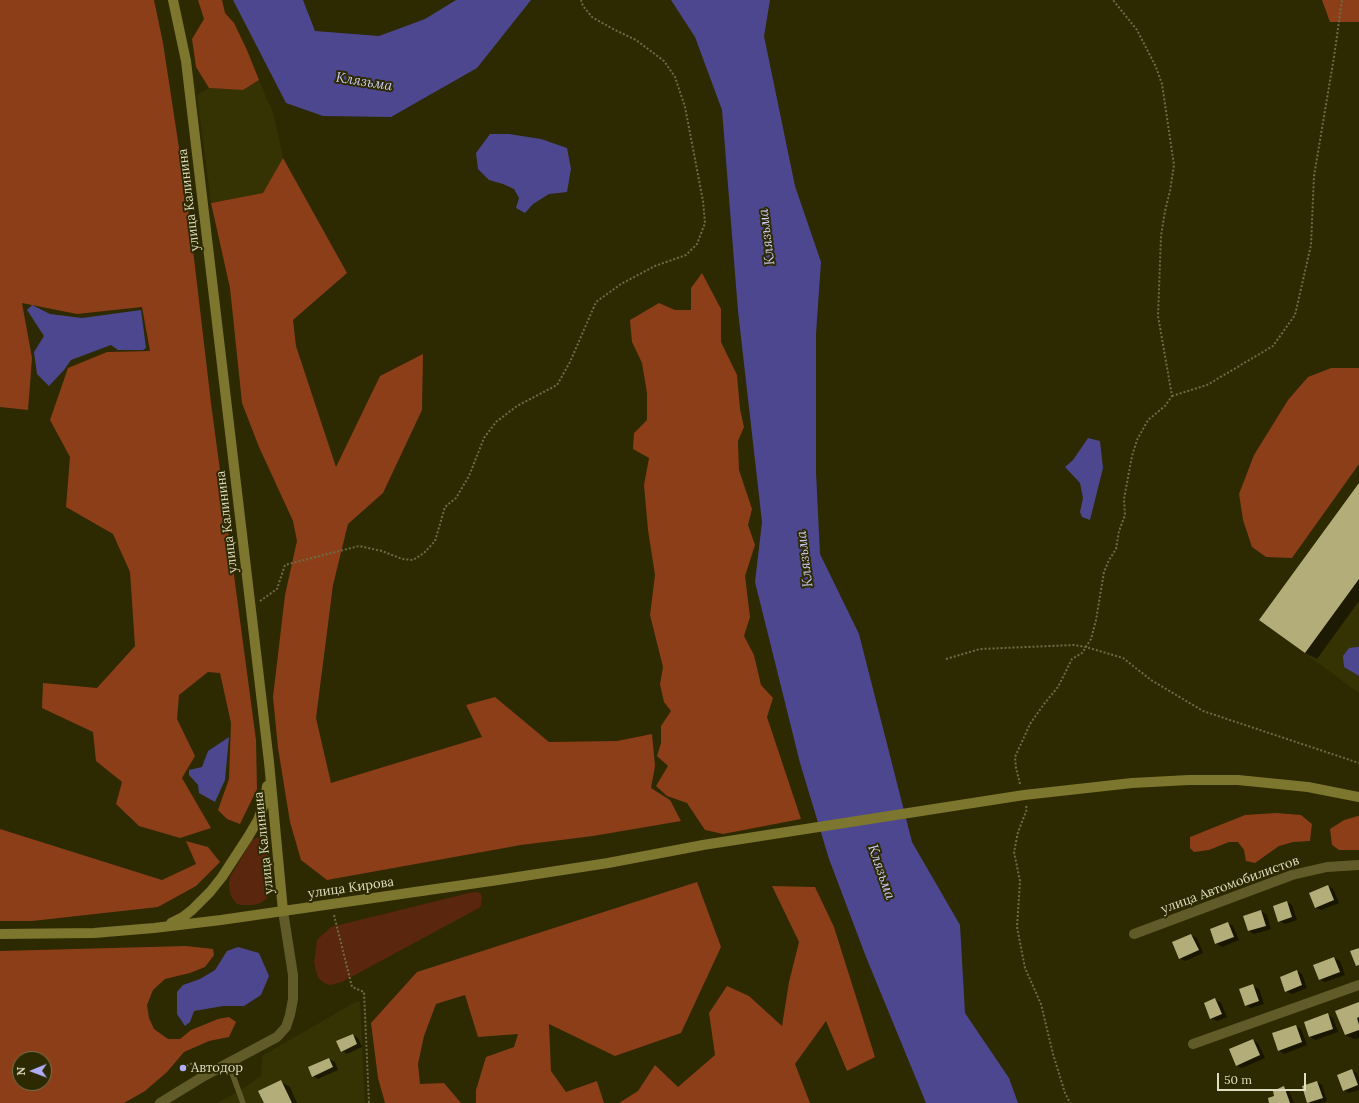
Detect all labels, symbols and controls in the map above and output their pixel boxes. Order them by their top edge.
water label: Клязьма [335,69,393,95]
street label: улица Калинина [175,148,203,252]
water label: Клязьма [755,208,779,266]
street label: улица Калинина [213,470,241,574]
water label: Клязьма [793,530,817,588]
street label: улица Калинина [251,791,277,895]
water label: Клязьма [864,842,898,902]
street label: улица Автомобилистов [1159,853,1301,917]
street label: улица Кирова [307,874,395,902]
north arrow [12,1051,52,1091]
place label: Автодор [191,1060,243,1076]
marker: Автодор [178,1063,188,1073]
scale bar [1219,1065,1308,1091]
text: N [14,1067,28,1076]
text: 50 m [1224,1072,1252,1087]

